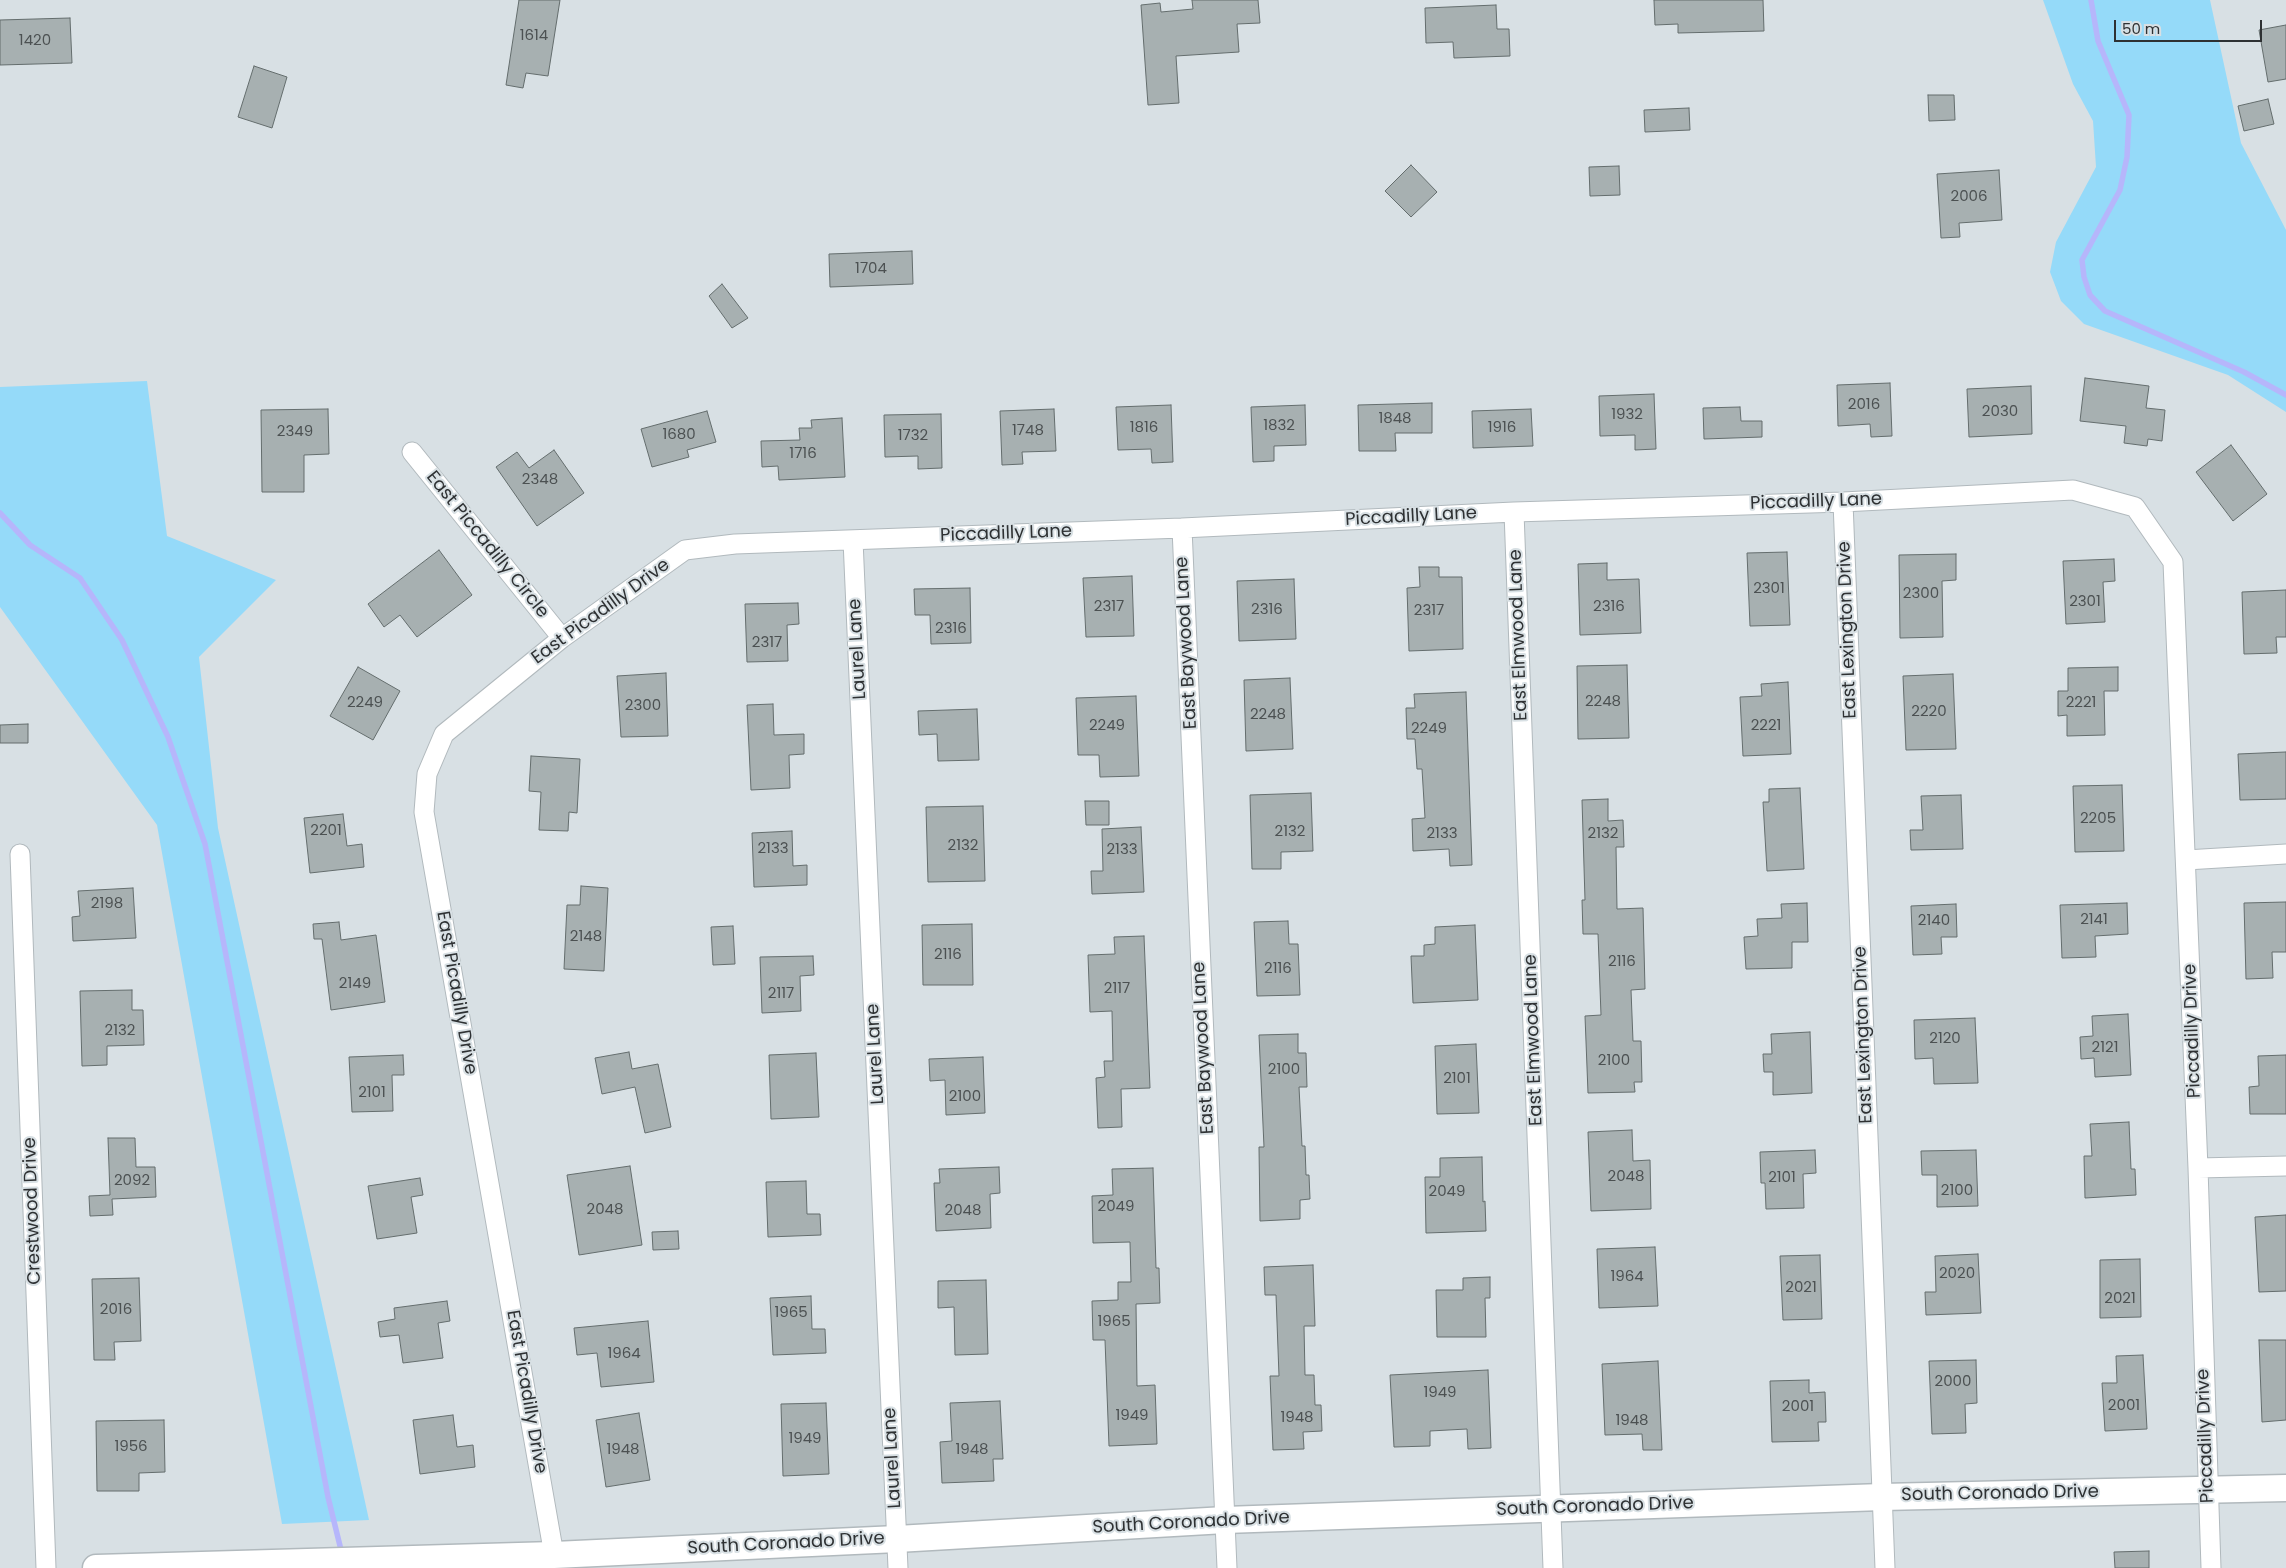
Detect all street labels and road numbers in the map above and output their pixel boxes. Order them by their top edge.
street label: East Piccadilly Circle [421,467,553,623]
street label: Piccadilly Lane [1750,489,1882,515]
street label: Piccadilly Lane [1345,503,1477,531]
street label: Piccadilly Lane [940,521,1072,547]
street label: East Lexington Drive [1834,541,1862,719]
street label: East Elmwood Lane [1505,549,1533,721]
street label: East Picadilly Drive [528,555,674,669]
street label: East Baywood Lane [1172,556,1202,730]
street label: Laurel Lane [845,598,871,700]
street label: East Picadilly Drive [431,910,481,1076]
street label: East Lexington Drive [1850,946,1878,1124]
street label: East Elmwood Lane [1520,954,1548,1126]
street label: East Baywood Lane [1189,961,1219,1135]
street label: Piccadilly Drive [2180,963,2206,1099]
street label: Laurel Lane [863,1003,889,1105]
street label: Crestwood Drive [20,1137,46,1285]
street label: East Picadilly Drive [501,1309,551,1475]
street label: Piccadilly Drive [2193,1368,2219,1504]
street label: Laurel Lane [880,1407,906,1509]
street label: South Coronado Drive [1901,1481,2099,1507]
street label: South Coronado Drive [1496,1493,1694,1521]
street label: South Coronado Drive [1092,1507,1290,1539]
street label: South Coronado Drive [687,1528,885,1560]

